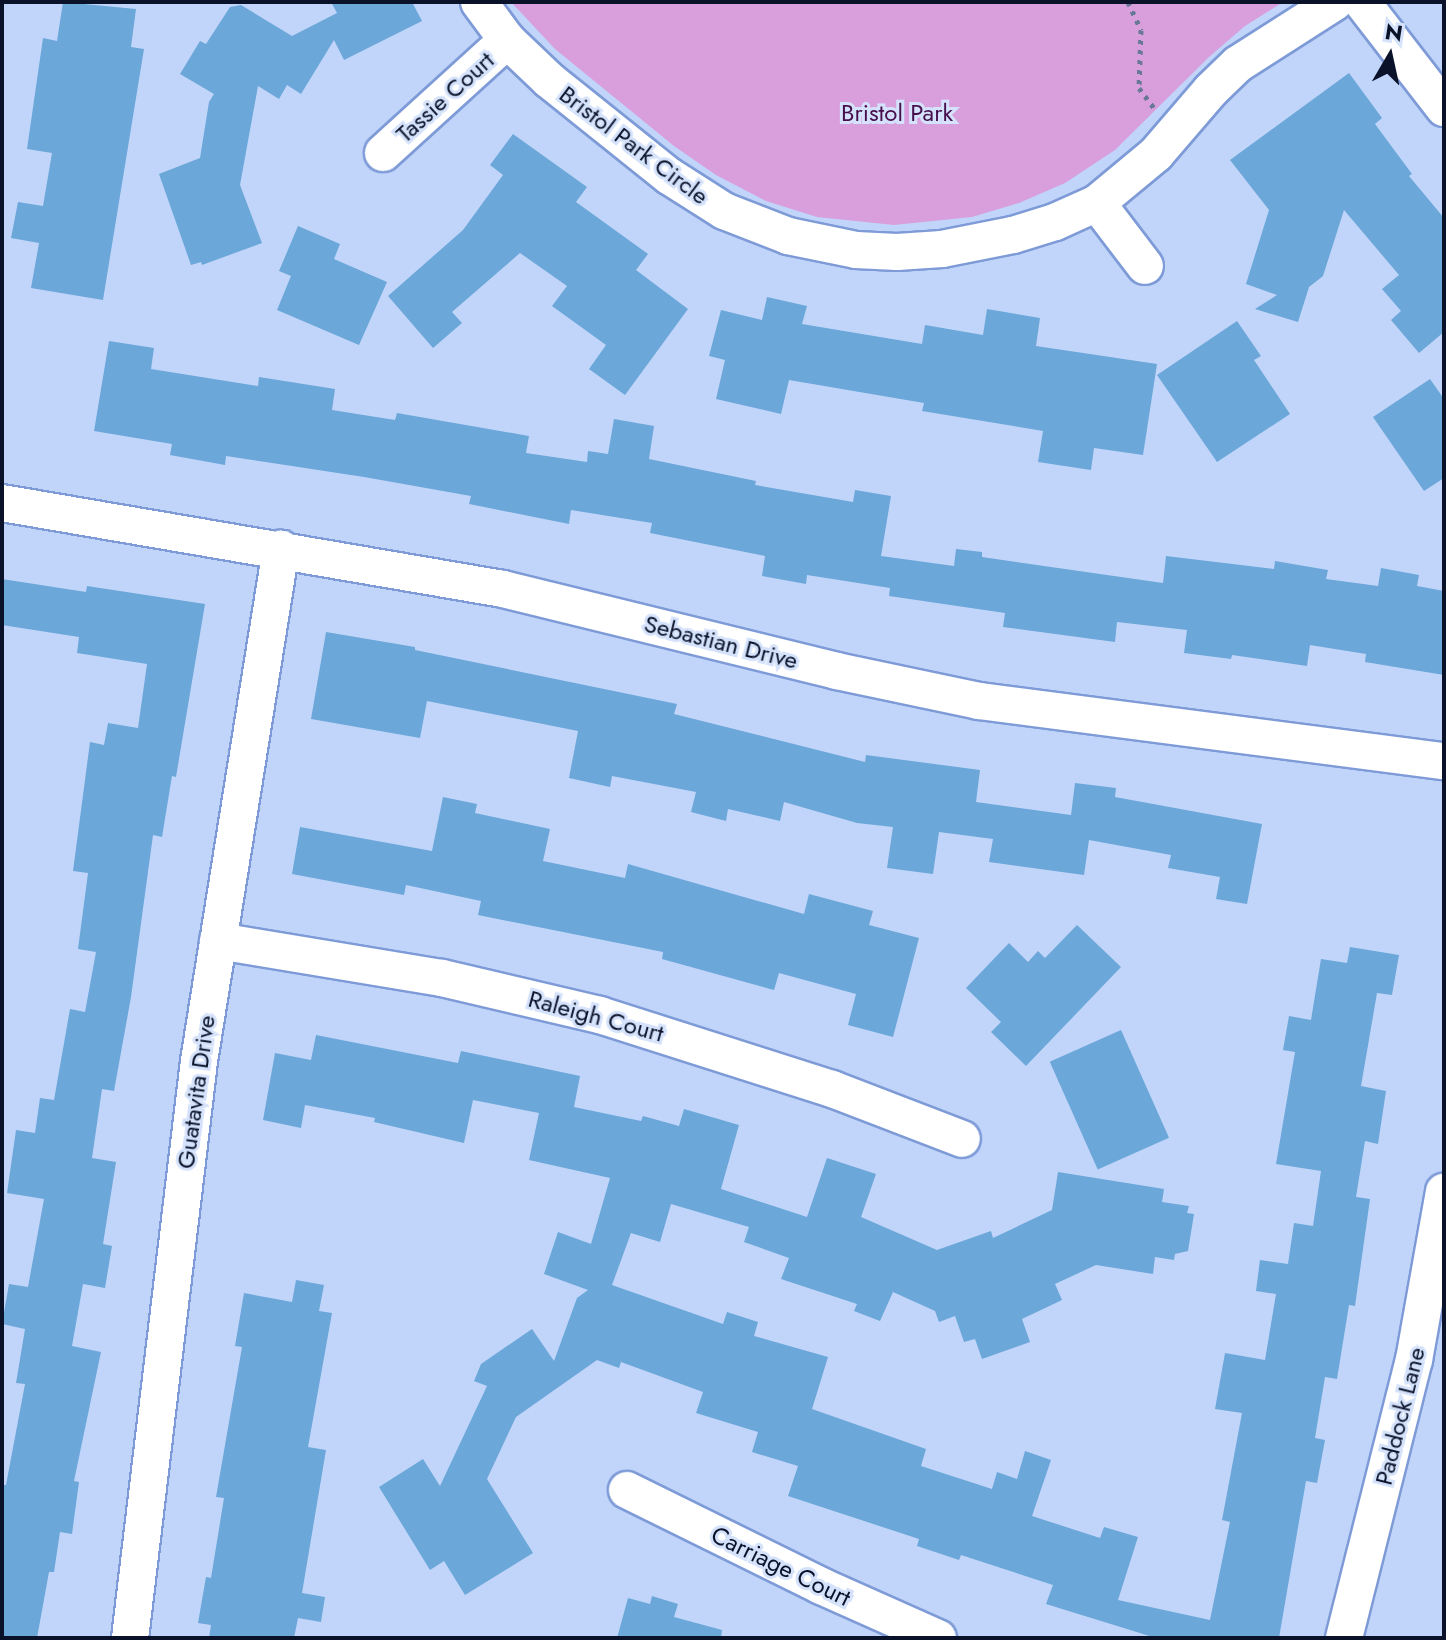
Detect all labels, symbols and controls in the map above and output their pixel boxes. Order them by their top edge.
text: N [1383,15,1405,49]
north arrow [1350,16,1430,96]
street label: Tassie Court [390,46,500,148]
street label: Bristol Park Circle [554,80,714,210]
park label: Bristol Park [841,99,953,127]
street label: Sebastian Drive [641,609,801,675]
street label: Raleigh Court [525,984,667,1048]
street label: Guatavita Drive [171,1013,221,1171]
street label: Paddock Lane [1369,1344,1431,1488]
street label: Carriage Court [707,1520,855,1612]

